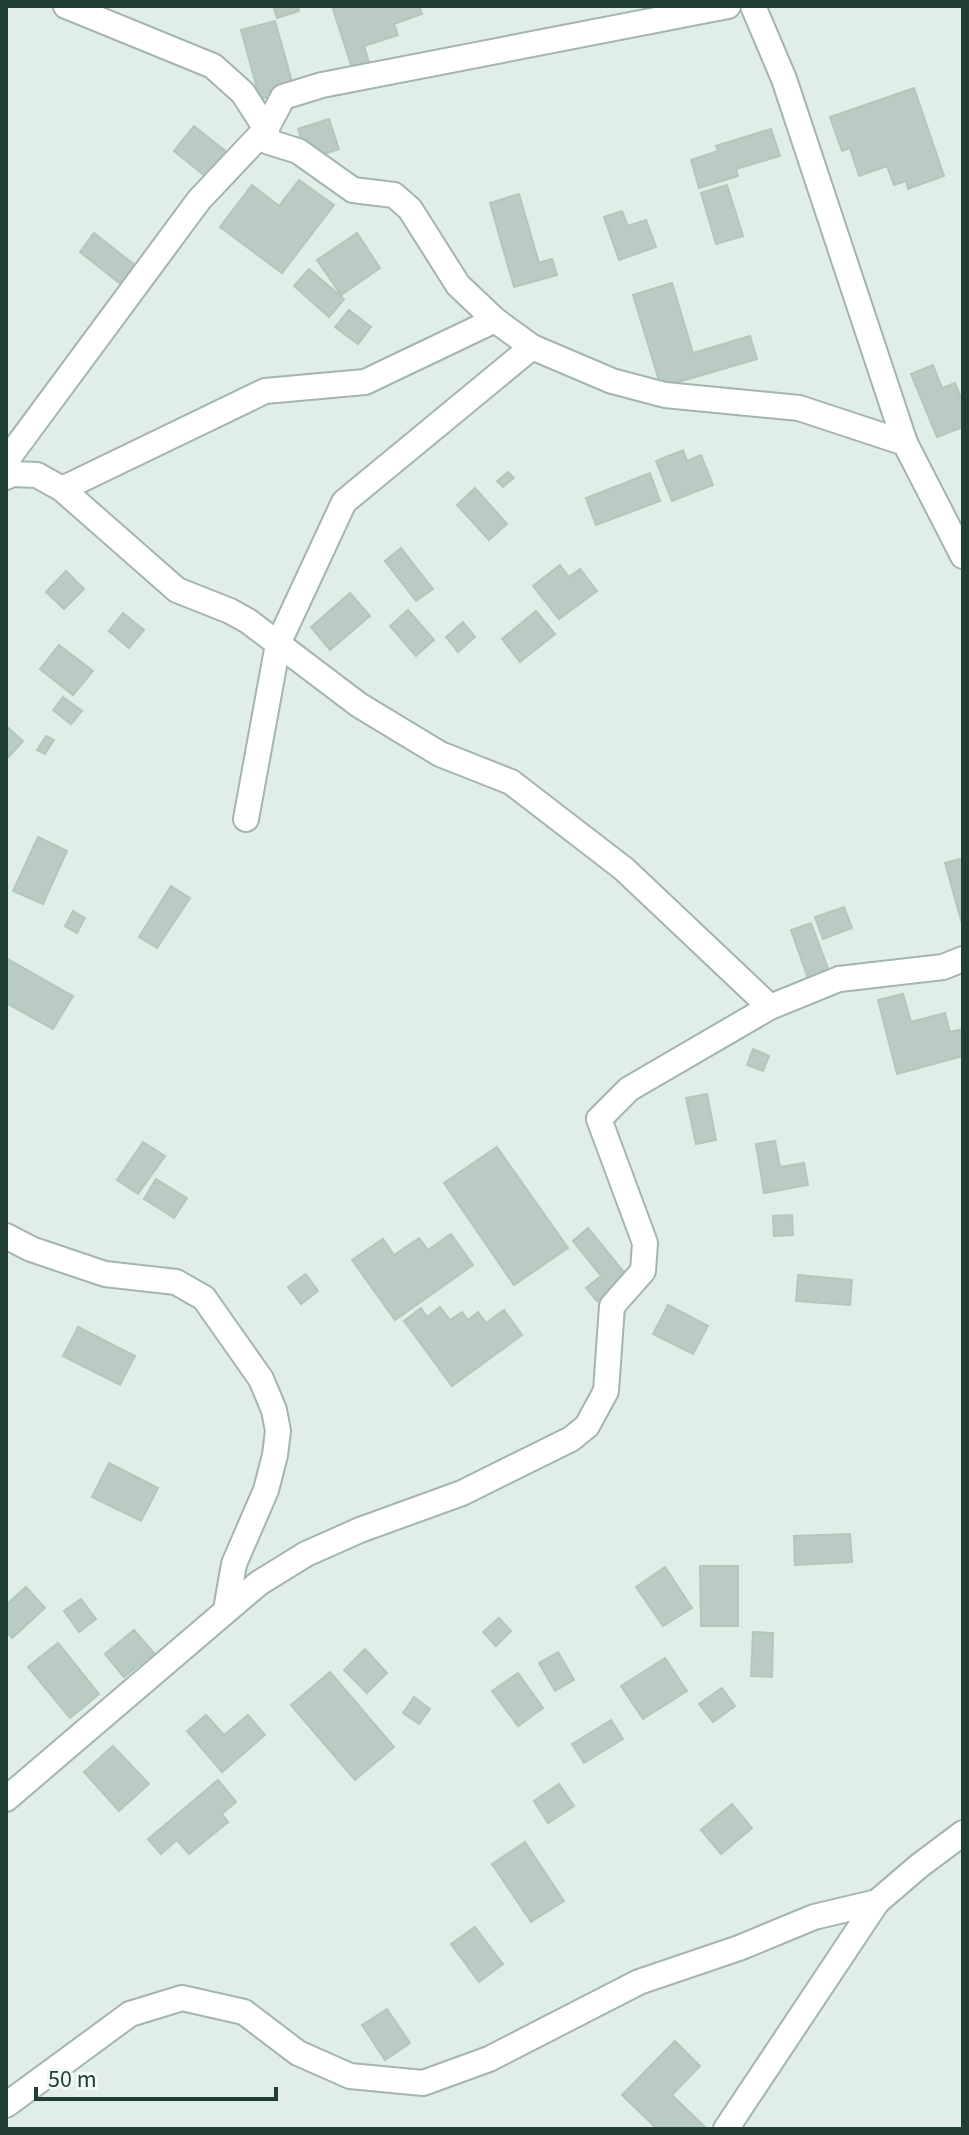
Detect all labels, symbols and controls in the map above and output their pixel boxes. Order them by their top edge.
scale bar [36,2051,276,2101]
text: 50 m [48,2062,97,2097]

